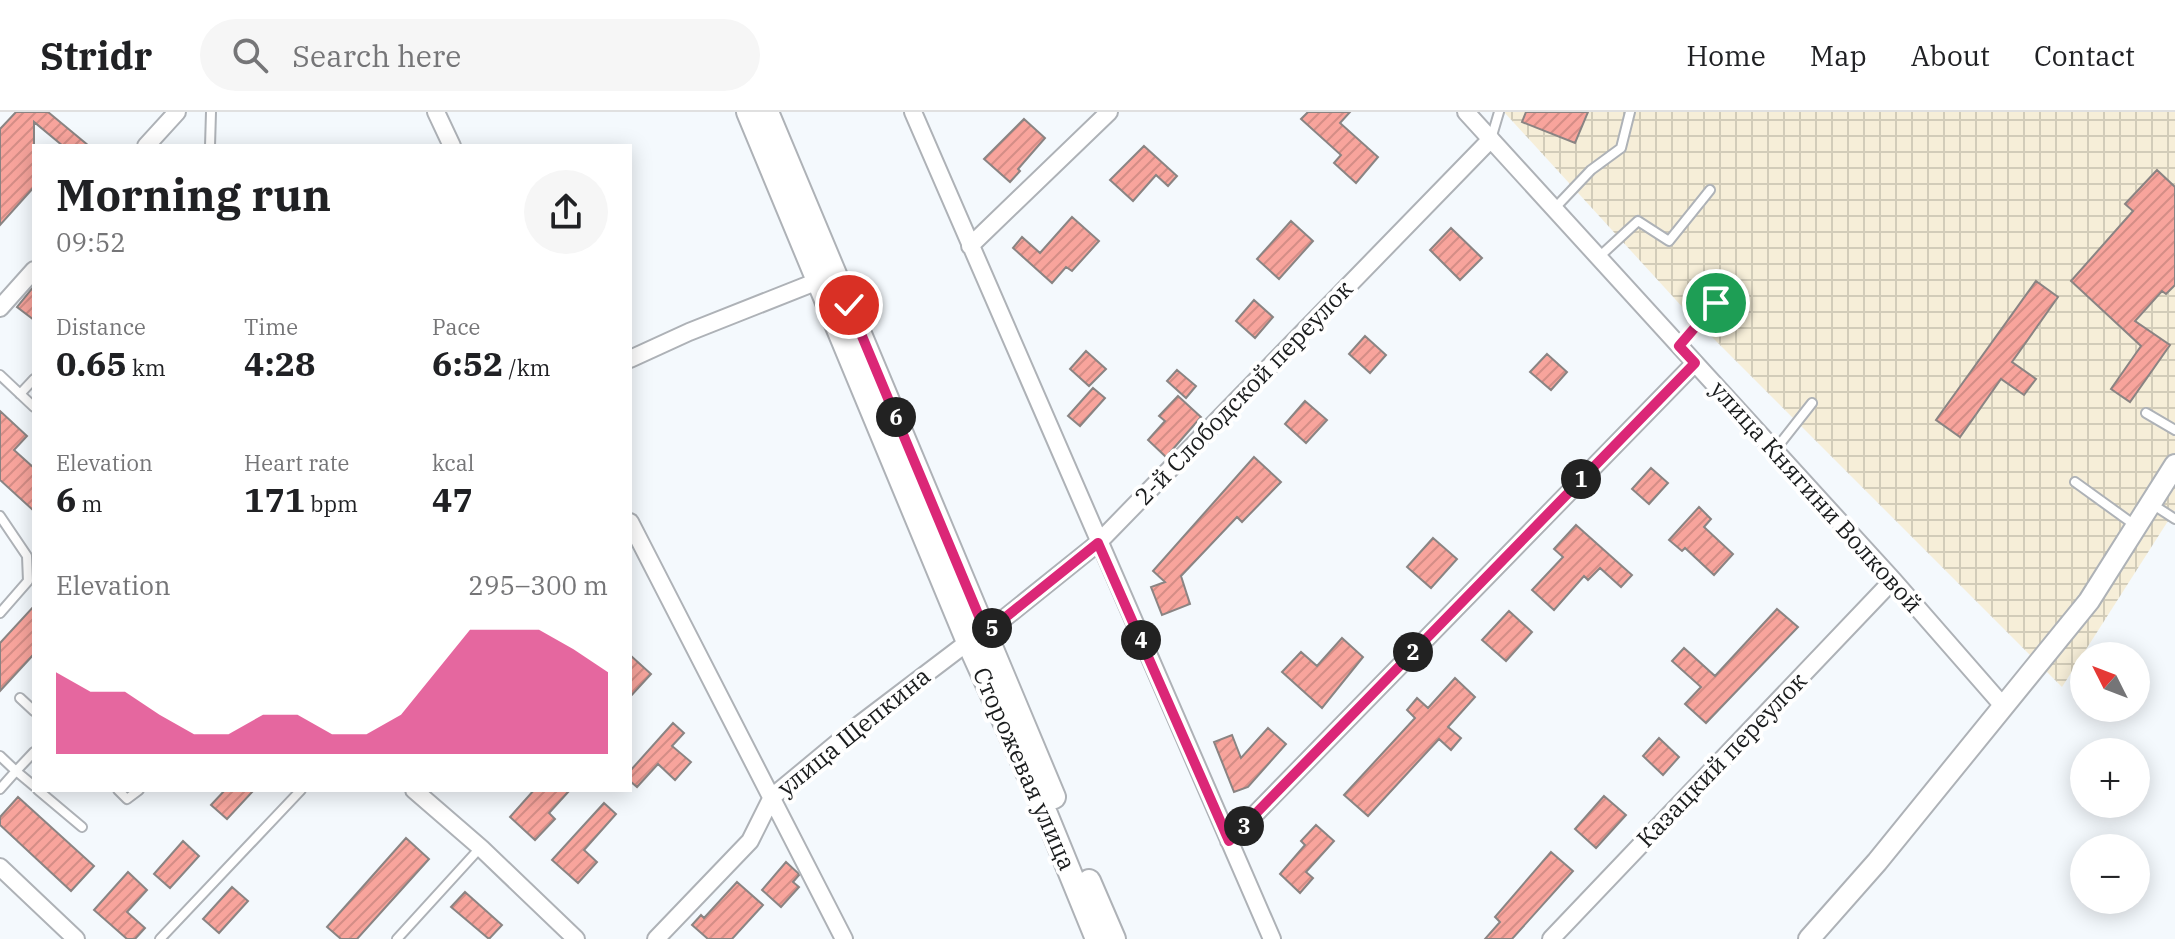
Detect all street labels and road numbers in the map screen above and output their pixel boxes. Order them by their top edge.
street label: 2-й Слободской переулок [1127,273,1359,512]
street label: улица Княгини Волковой [1704,373,1930,619]
street label: улица Щепкина [770,660,937,803]
street label: Сторожевая улица [966,662,1084,875]
street label: Казацкий переулок [1629,665,1813,854]

